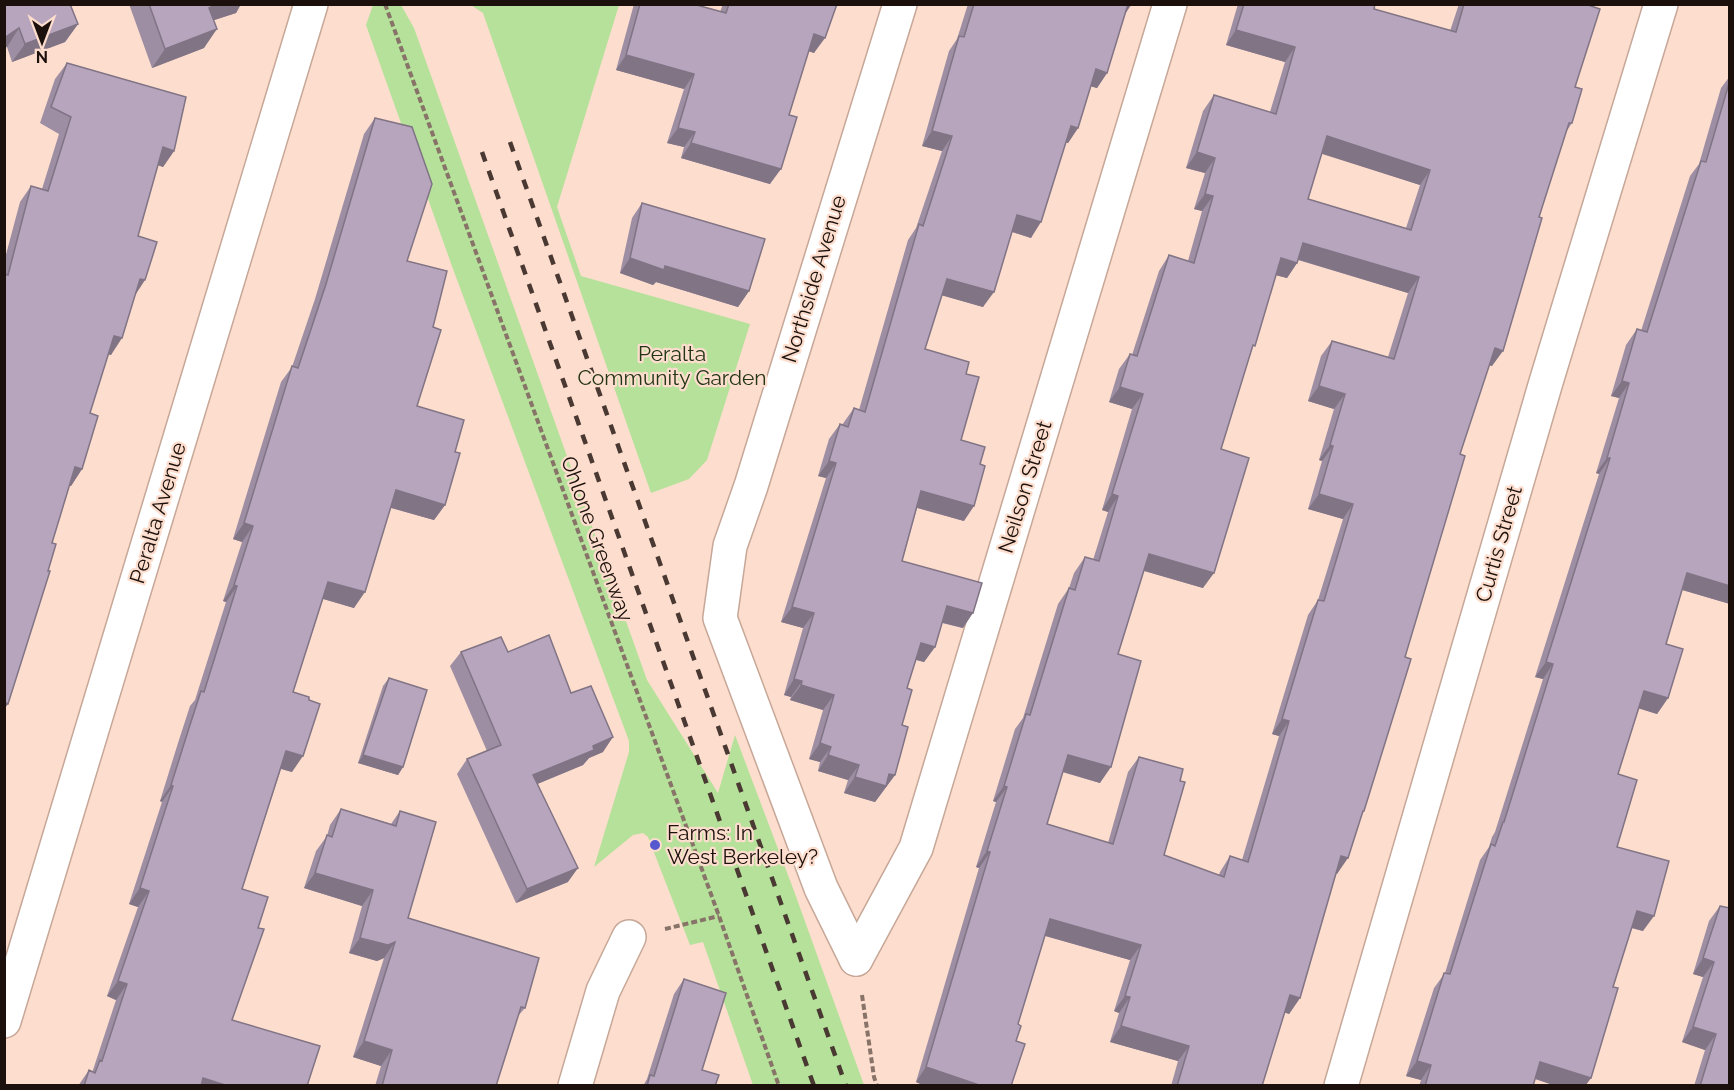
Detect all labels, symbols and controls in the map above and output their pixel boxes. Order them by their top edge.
north arrow [12,12,72,72]
text: N [36,47,48,66]
street label: Northside Avenue [776,192,851,366]
park label: Peralta Community Garden [577,341,767,390]
street label: Neilson Street [993,418,1057,556]
street label: Peralta Avenue [124,439,191,587]
street label: Ohlone Greenway [556,453,639,625]
street label: Curtis Street [1470,483,1527,605]
place label: Farms: In West Berkeley? [667,820,818,869]
marker: Farms: In West Berkeley? [648,838,662,852]

